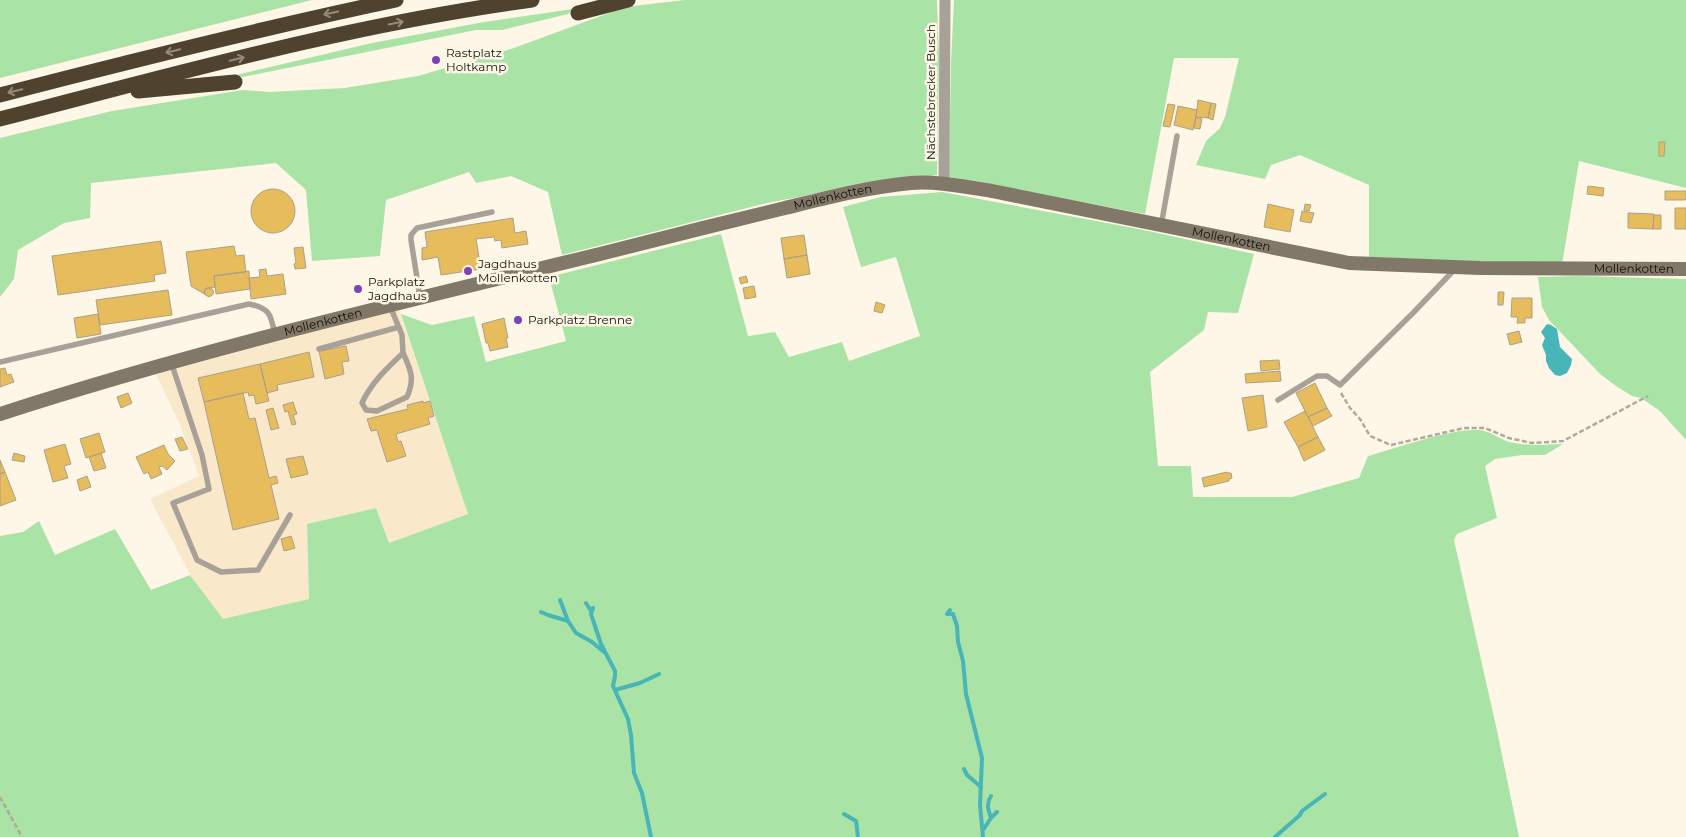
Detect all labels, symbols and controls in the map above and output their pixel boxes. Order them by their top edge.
one-way arrow [323,9,339,19]
one-way arrow [388,18,404,28]
street label: Nächstebrecker Busch [923,24,938,160]
place label: Rastplatz Holtkamp [446,45,506,74]
one-way arrow [165,47,181,56]
one-way arrow [229,54,245,63]
marker: Rastplatz Holtkamp [430,54,442,66]
one-way arrow [8,87,24,96]
street label: Mollenkotten [792,180,873,213]
street label: Mollenkotten [1191,224,1272,254]
place label: Jagdhaus Mollenkotten [477,256,558,285]
street label: Mollenkotten [1594,261,1674,276]
marker: Jagdhaus Mollenkotten [462,265,474,277]
place label: Parkplatz Jagdhaus [367,274,427,303]
marker: Parkplatz Jagdhaus [352,283,364,295]
street label: Mollenkotten [282,304,364,339]
place label: Parkplatz Brenne [528,312,632,327]
marker: Parkplatz Brenne [512,314,524,326]

